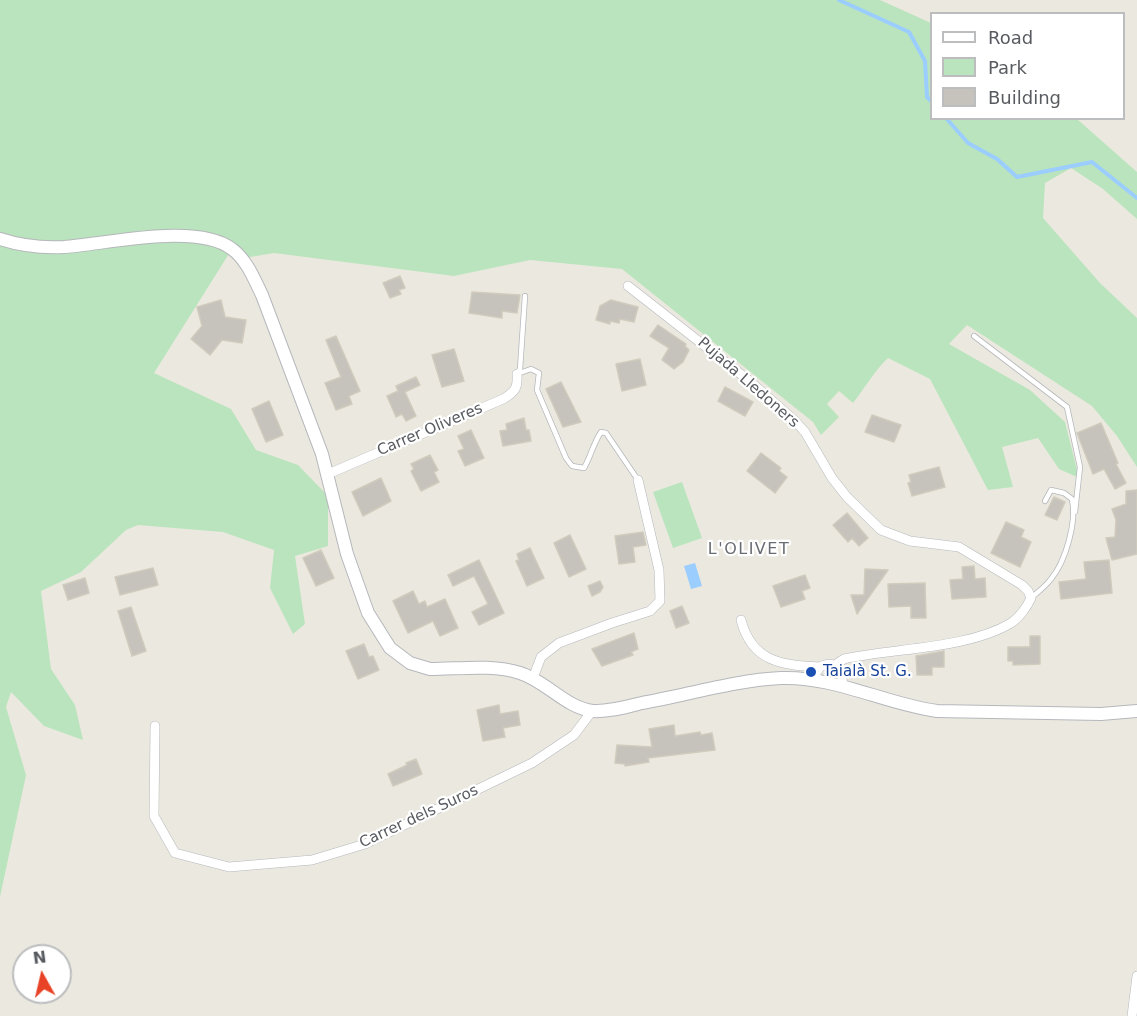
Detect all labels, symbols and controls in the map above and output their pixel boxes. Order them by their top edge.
legend [930,12,1125,120]
text: Road [988,27,1033,48]
text: Park [988,57,1027,78]
text: Building [988,87,1061,108]
street label: Pujada Lledoners [694,334,802,432]
street label: Carrer Oliveres [375,400,485,460]
district label: L'OLIVET [708,540,790,560]
place label: Taialà St. G. [823,663,912,681]
marker: Taialà St. G. [804,665,818,679]
street label: Carrer dels Suros [357,782,481,852]
north arrow [12,944,72,1004]
text: N [32,947,48,968]

